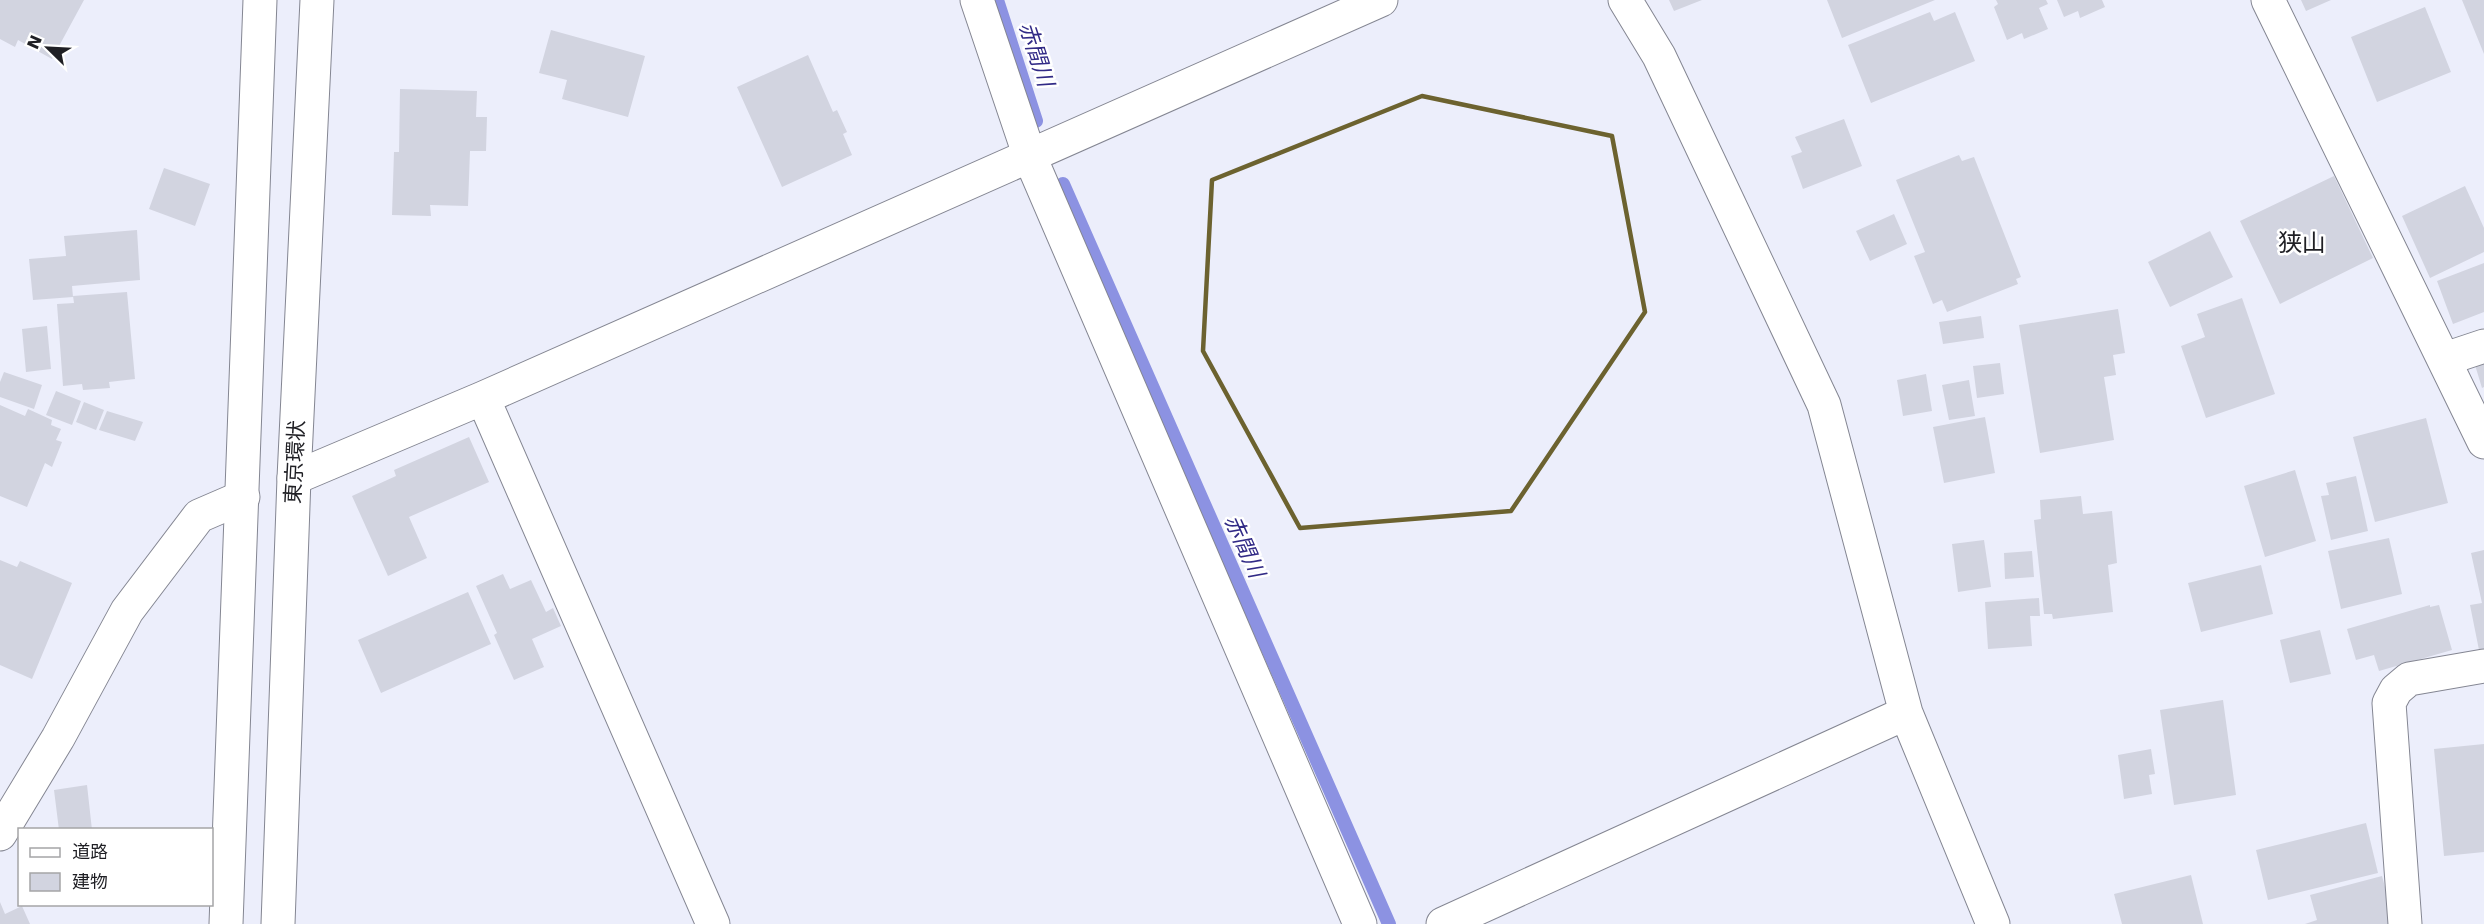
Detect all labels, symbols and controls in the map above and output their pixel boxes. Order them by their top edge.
north arrow [18,18,78,78]
water label: 赤間川 [1014,19,1059,91]
text: N [23,32,46,52]
district label: 狭山 [2278,229,2326,257]
street label: 東京環状 [281,419,309,505]
water label: 赤間川 [1220,511,1270,583]
legend [18,828,213,906]
text: 道路 [72,841,108,862]
text: 建物 [72,871,108,892]

